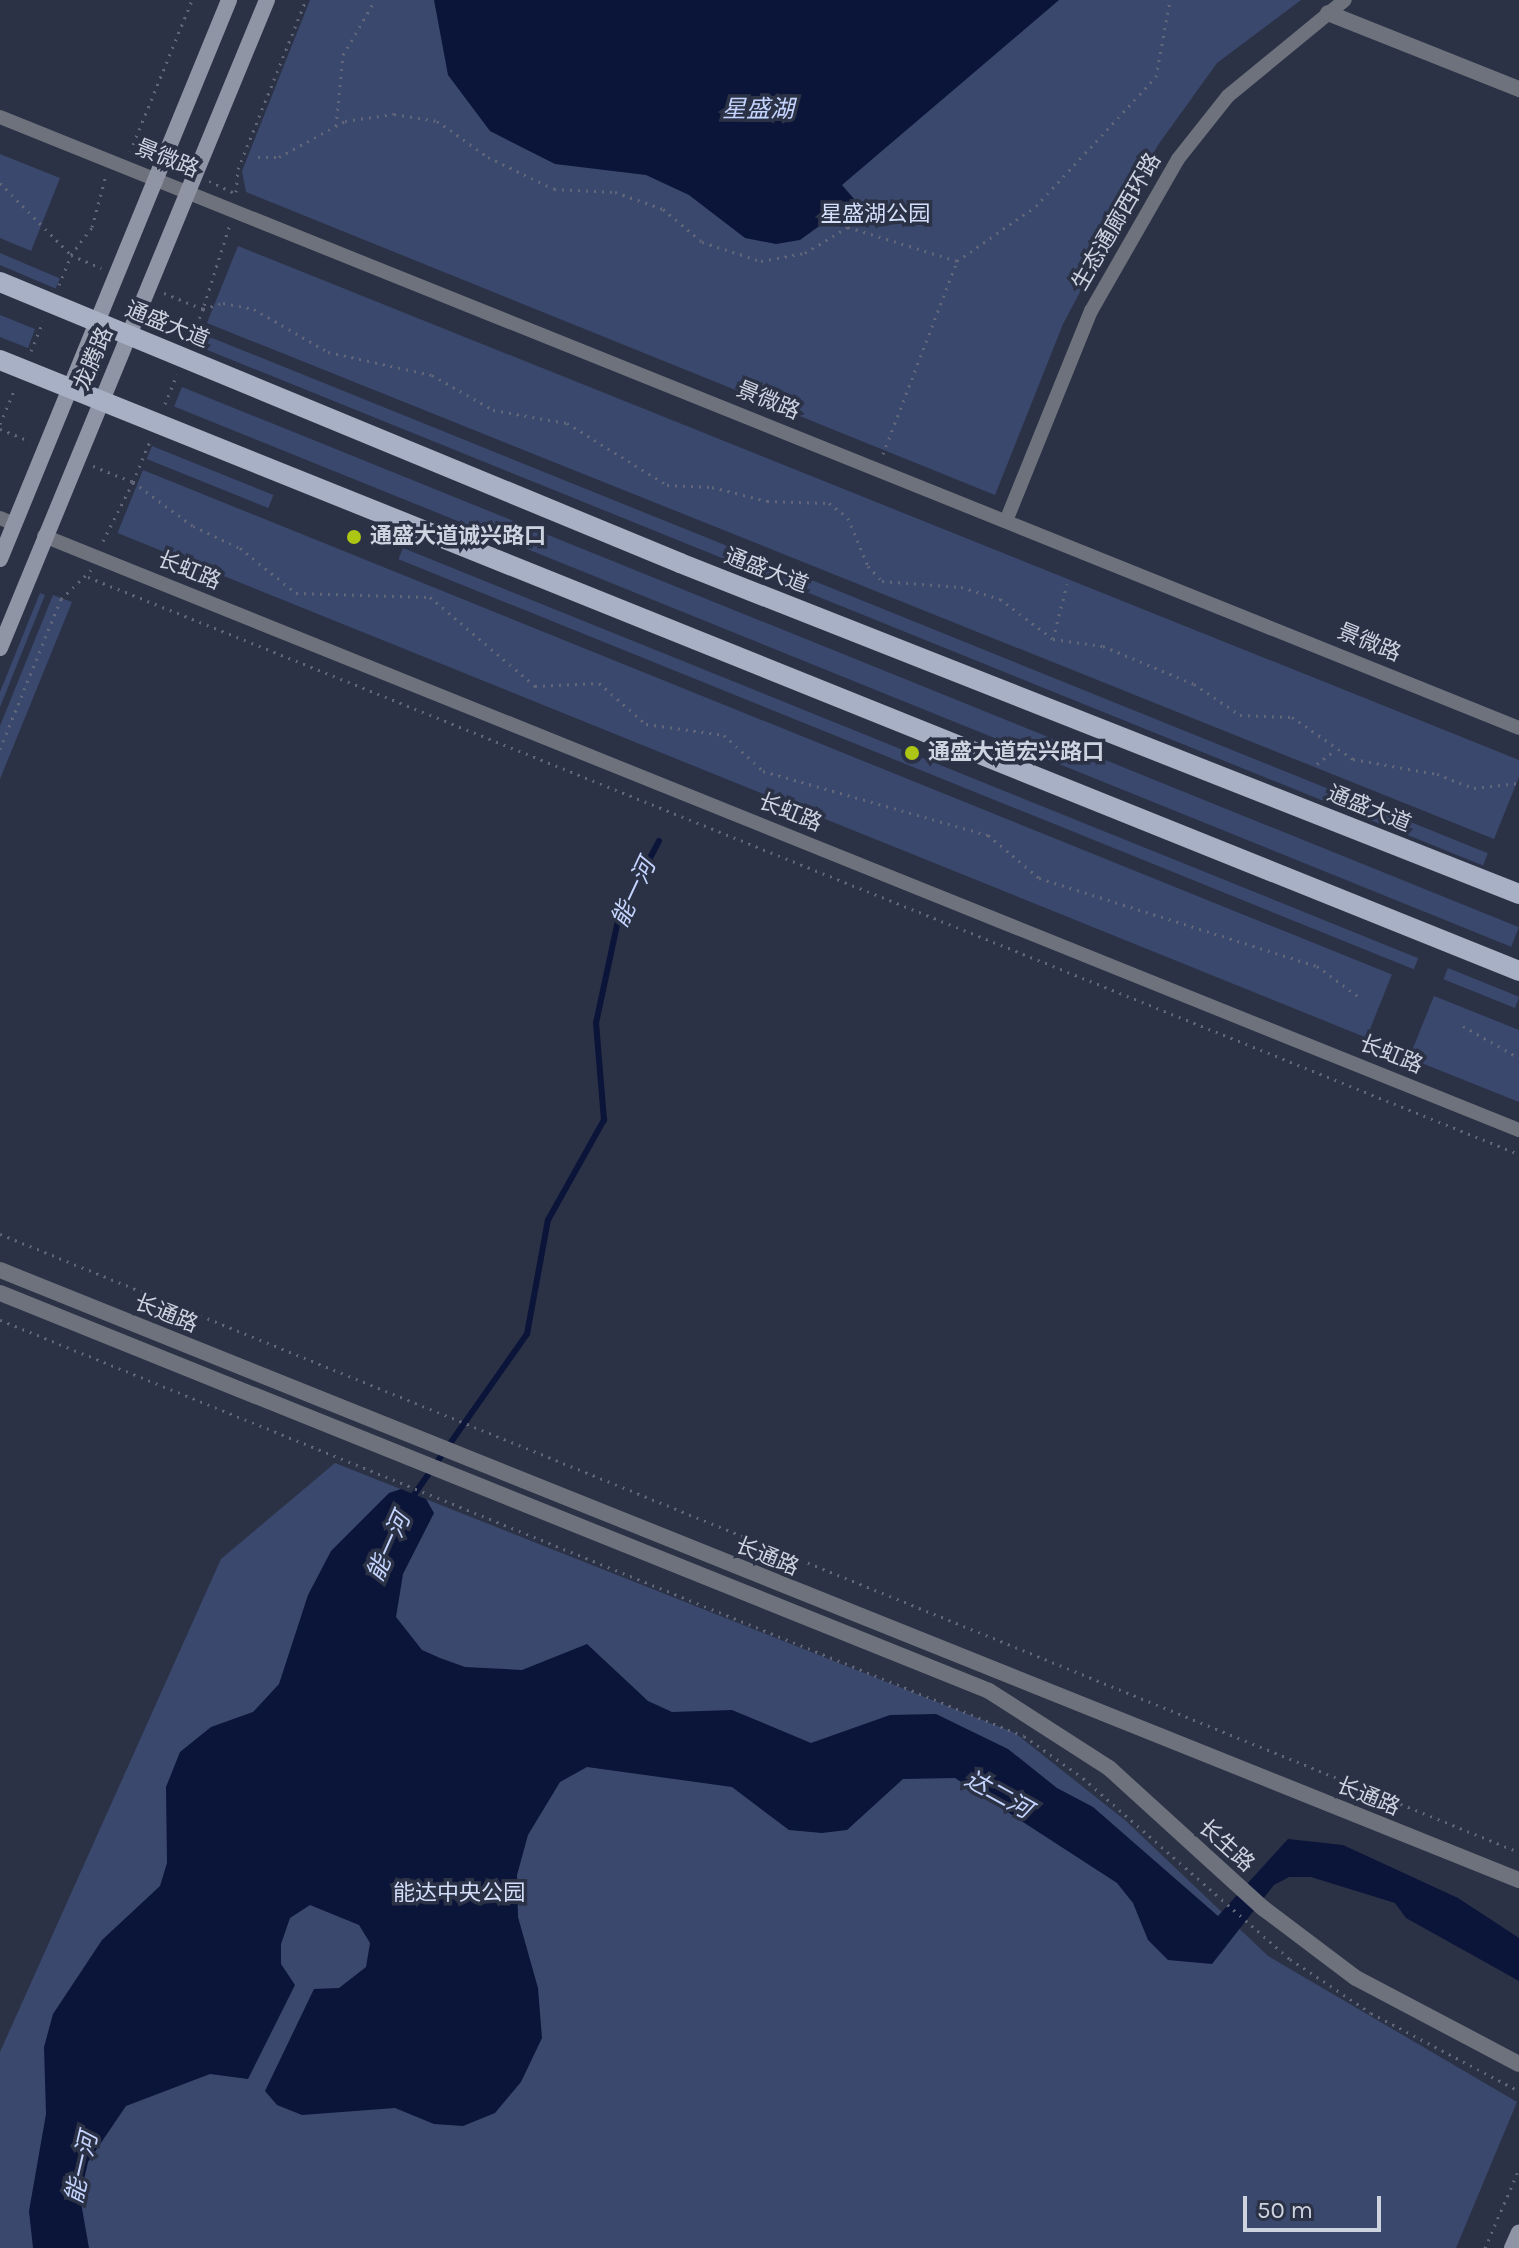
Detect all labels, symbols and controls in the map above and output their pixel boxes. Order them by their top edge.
water label: 星盛湖 [722,96,794,124]
street label: 景微路 [131,134,203,184]
street label: 生态通廊西环路 [1067,149,1167,295]
park label: 星盛湖公园 [820,202,930,228]
street label: 通盛大道 [121,296,213,354]
street label: 龙腾路 [69,323,119,395]
street label: 景微路 [732,376,804,426]
place label: 通盛大道诚兴路口 [370,524,546,550]
marker: 通盛大道诚兴路口 [345,528,363,546]
street label: 通盛大道 [720,543,812,599]
street label: 长虹路 [153,546,225,596]
street label: 景微路 [1333,618,1405,668]
place label: 通盛大道宏兴路口 [928,740,1104,766]
marker: 通盛大道宏兴路口 [903,744,921,762]
street label: 通盛大道 [1323,780,1415,838]
street label: 长虹路 [754,788,826,838]
water label: 能一河 [606,854,662,932]
street label: 长虹路 [1355,1030,1427,1080]
street label: 长通路 [130,1289,202,1339]
water label: 能一河 [361,1508,417,1586]
street label: 长通路 [731,1532,803,1582]
water label: 达二河 [960,1765,1036,1825]
street label: 长通路 [1332,1772,1404,1822]
street label: 长生路 [1193,1814,1259,1878]
park label: 能达中央公园 [393,1881,525,1907]
water label: 能一河 [60,2130,104,2206]
scale bar [1247,2180,1385,2230]
text: 50 m [1257,2196,1313,2224]

